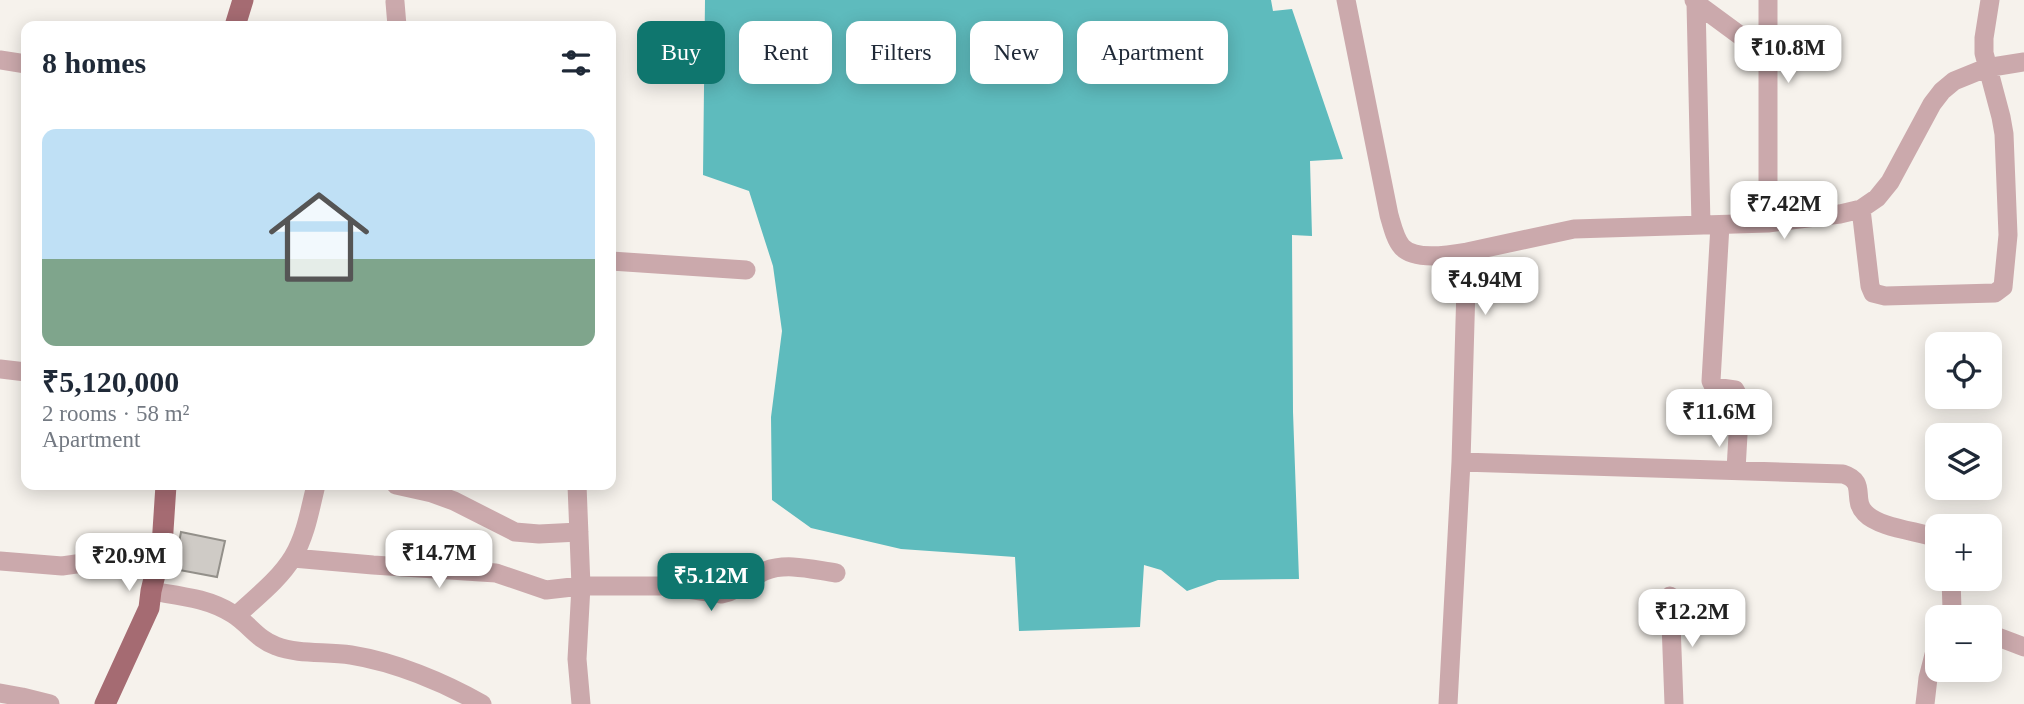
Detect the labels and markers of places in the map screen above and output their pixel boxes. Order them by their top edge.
pin: ₹10.8M [1731,25,1845,85]
pin: ₹7.42M [1727,182,1841,241]
pin: ₹4.94M [1428,258,1542,317]
pin: ₹11.6M [1662,390,1776,449]
pin: ₹14.7M [382,530,496,590]
pin: ₹20.9M [72,534,186,593]
pin: ₹5.12M [654,554,768,613]
pin: ₹12.2M [1635,590,1749,649]

